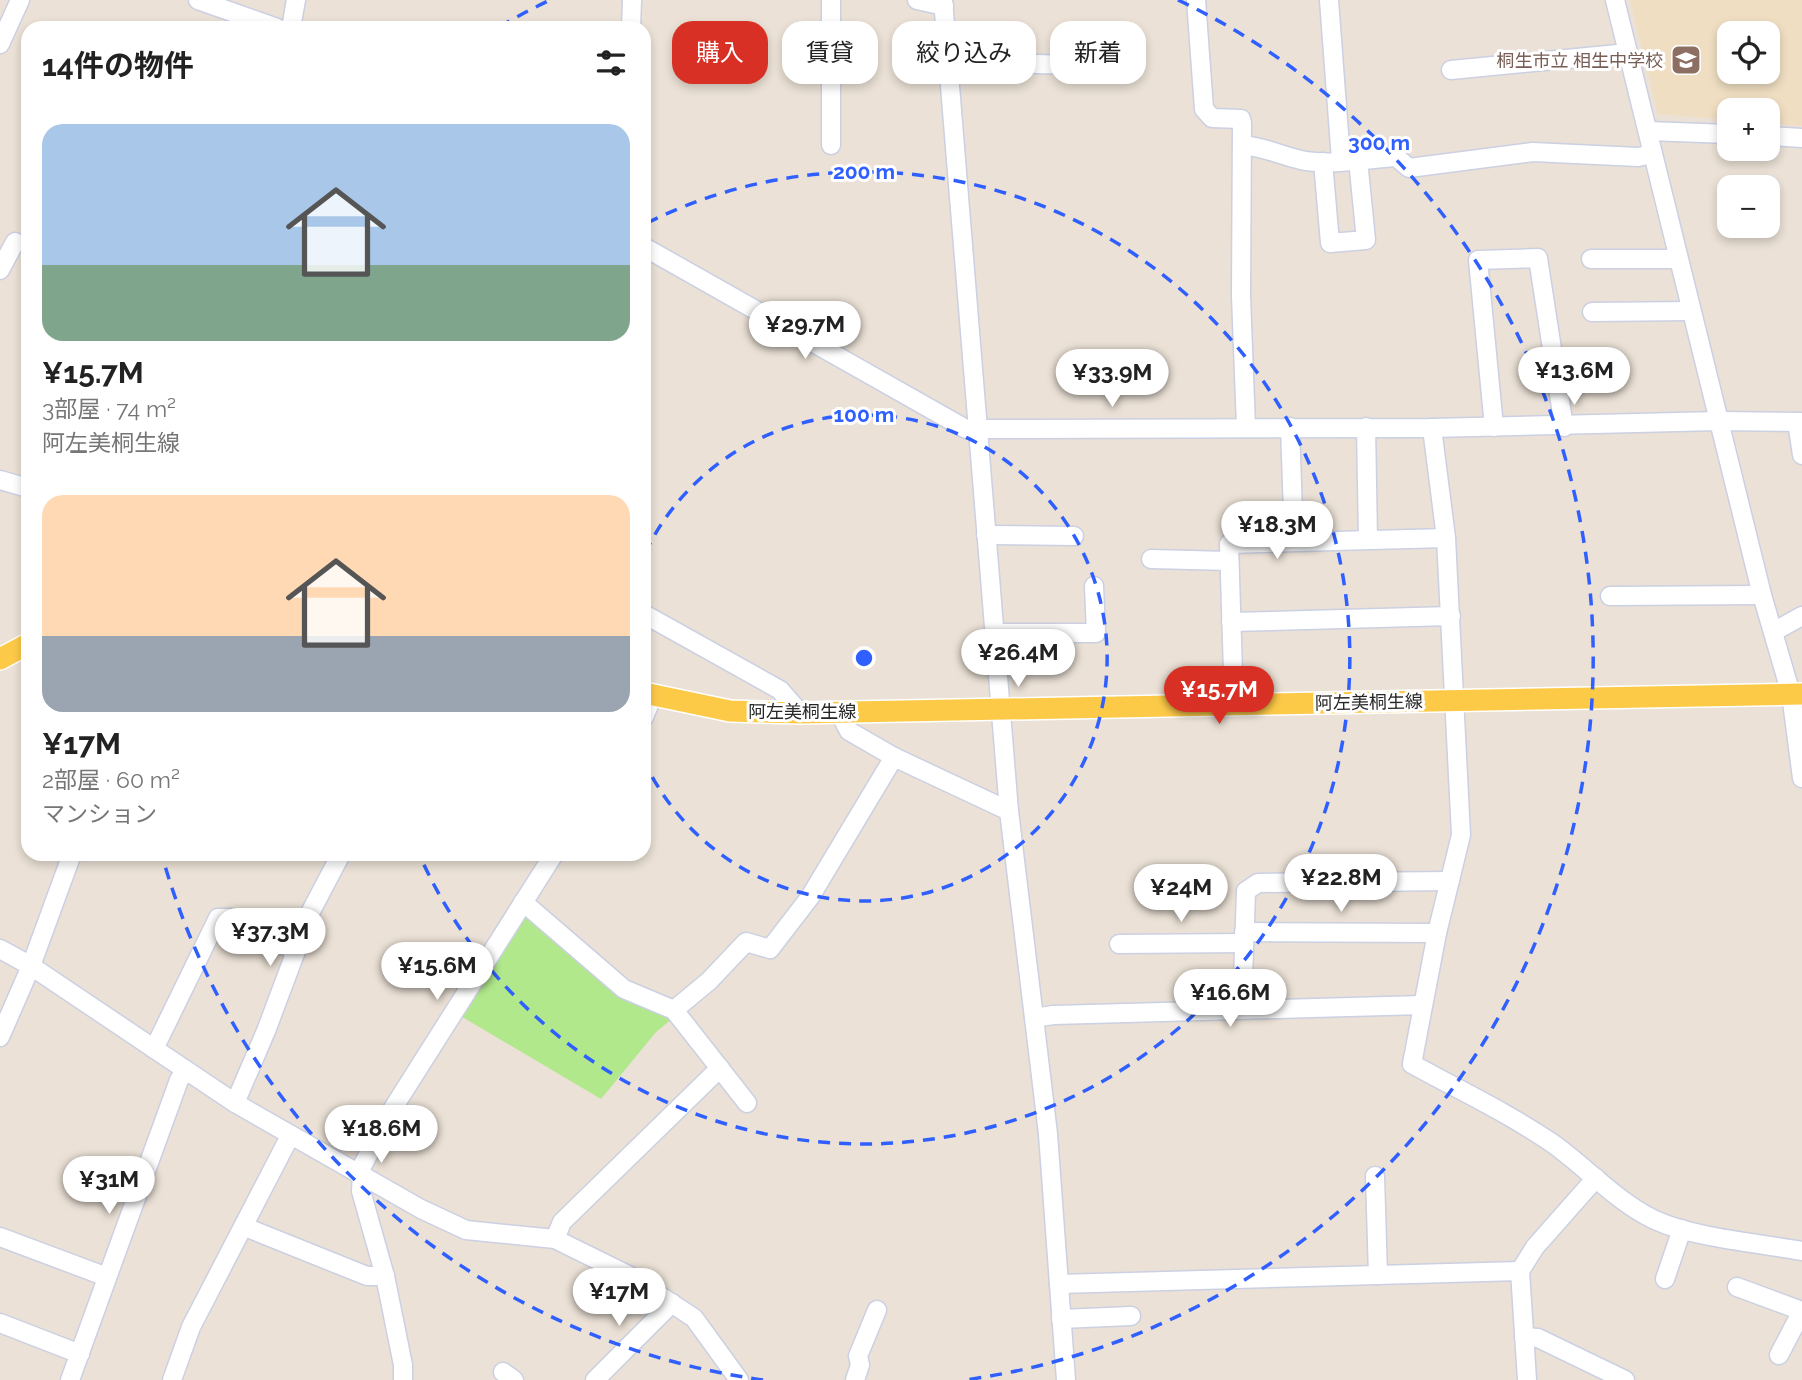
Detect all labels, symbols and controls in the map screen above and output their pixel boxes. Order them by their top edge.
chip: 購入 [672,21,768,84]
chip: 賃貸 [782,21,878,84]
chip: 絞り込み [892,21,1036,84]
chip: 新着 [1050,21,1146,84]
map controls [1717,21,1780,238]
button: locate [1717,21,1780,84]
school or university icon: 桐生市立 相生中学校 [1669,43,1703,77]
icon: filters [592,44,630,82]
text: 14件の物件 [42,48,194,83]
place label: 桐生市立 相生中学校 [1496,50,1663,71]
button: + [1717,98,1780,161]
text: 300 m [1348,130,1410,155]
text: 200 m [833,159,895,184]
icon: home [273,169,399,295]
button: − [1717,175,1780,238]
pin: ¥29.7M [748,302,862,361]
text: ¥29.7M [765,310,845,337]
pin: ¥13.6M [1517,348,1631,407]
pin: ¥33.9M [1055,350,1169,409]
text: ¥15.7M [42,355,144,390]
text: ¥13.6M [1534,356,1614,383]
text: ¥33.9M [1072,358,1152,385]
text: 3部屋 · 74 m² [42,395,176,422]
text: 100 m [834,402,894,427]
text: 阿左美桐生線 [42,429,180,456]
pin: ¥18.3M [1220,502,1334,561]
text: ¥18.3M [1237,510,1317,537]
icon: home [273,540,399,666]
pin: ¥26.4M [961,630,1075,689]
text: ¥26.4M [977,638,1059,665]
centre of rings [852,646,876,670]
pin: ¥15.7M [1162,666,1276,726]
text: ¥15.7M [1180,675,1258,702]
street label: 阿左美桐生線 [1315,691,1423,713]
street label: 阿左美桐生線 [748,701,856,722]
text: ¥17M [42,726,121,761]
text: 2部屋 · 60 m² [42,766,180,793]
text: マンション [42,800,157,827]
pin: ¥22.8M [1284,855,1398,914]
text: ¥22.8M [1300,863,1382,890]
pin: ¥24M [1140,864,1222,924]
text: ¥24M [1150,873,1212,900]
pin: ¥37.3M [213,908,327,968]
text: ¥37.3M [231,917,309,944]
pin: ¥15.6M [380,942,494,1002]
text: ¥15.6M [397,951,477,978]
pin: ¥16.6M [1173,970,1287,1029]
text: ¥16.6M [1190,978,1270,1005]
pin: ¥18.6M [324,1106,438,1165]
text: ¥18.6M [341,1114,421,1141]
pin: ¥31M [68,1156,150,1216]
text: ¥31M [79,1165,139,1192]
pin: ¥17M [578,1268,660,1328]
text: ¥17M [589,1277,649,1304]

